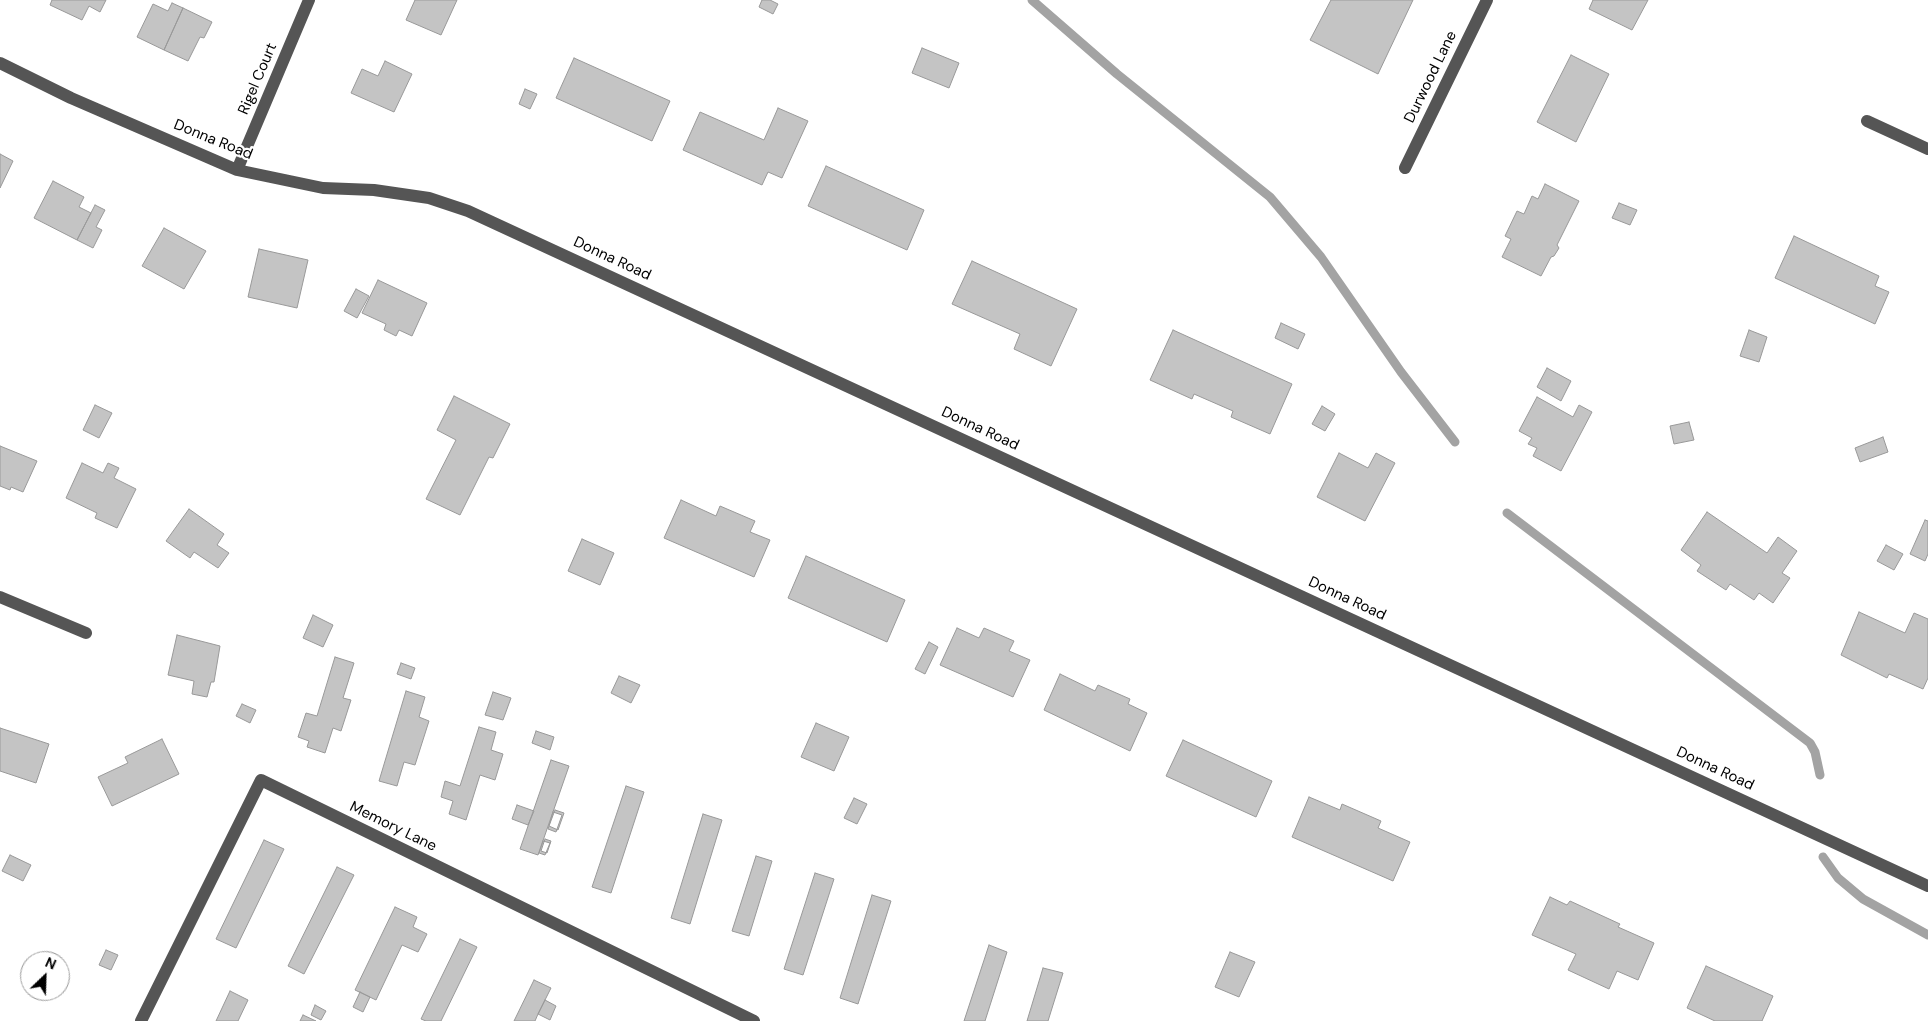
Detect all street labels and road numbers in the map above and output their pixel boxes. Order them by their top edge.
street label: Durwood Lane [1401,28,1461,126]
street label: Rigel Court [235,40,281,118]
street label: Donna Road [171,116,255,164]
street label: Donna Road [570,233,654,285]
street label: Donna Road [938,403,1022,455]
street label: Donna Road [1305,573,1389,625]
street label: Donna Road [1673,743,1757,795]
street label: Memory Lane [347,798,439,856]

